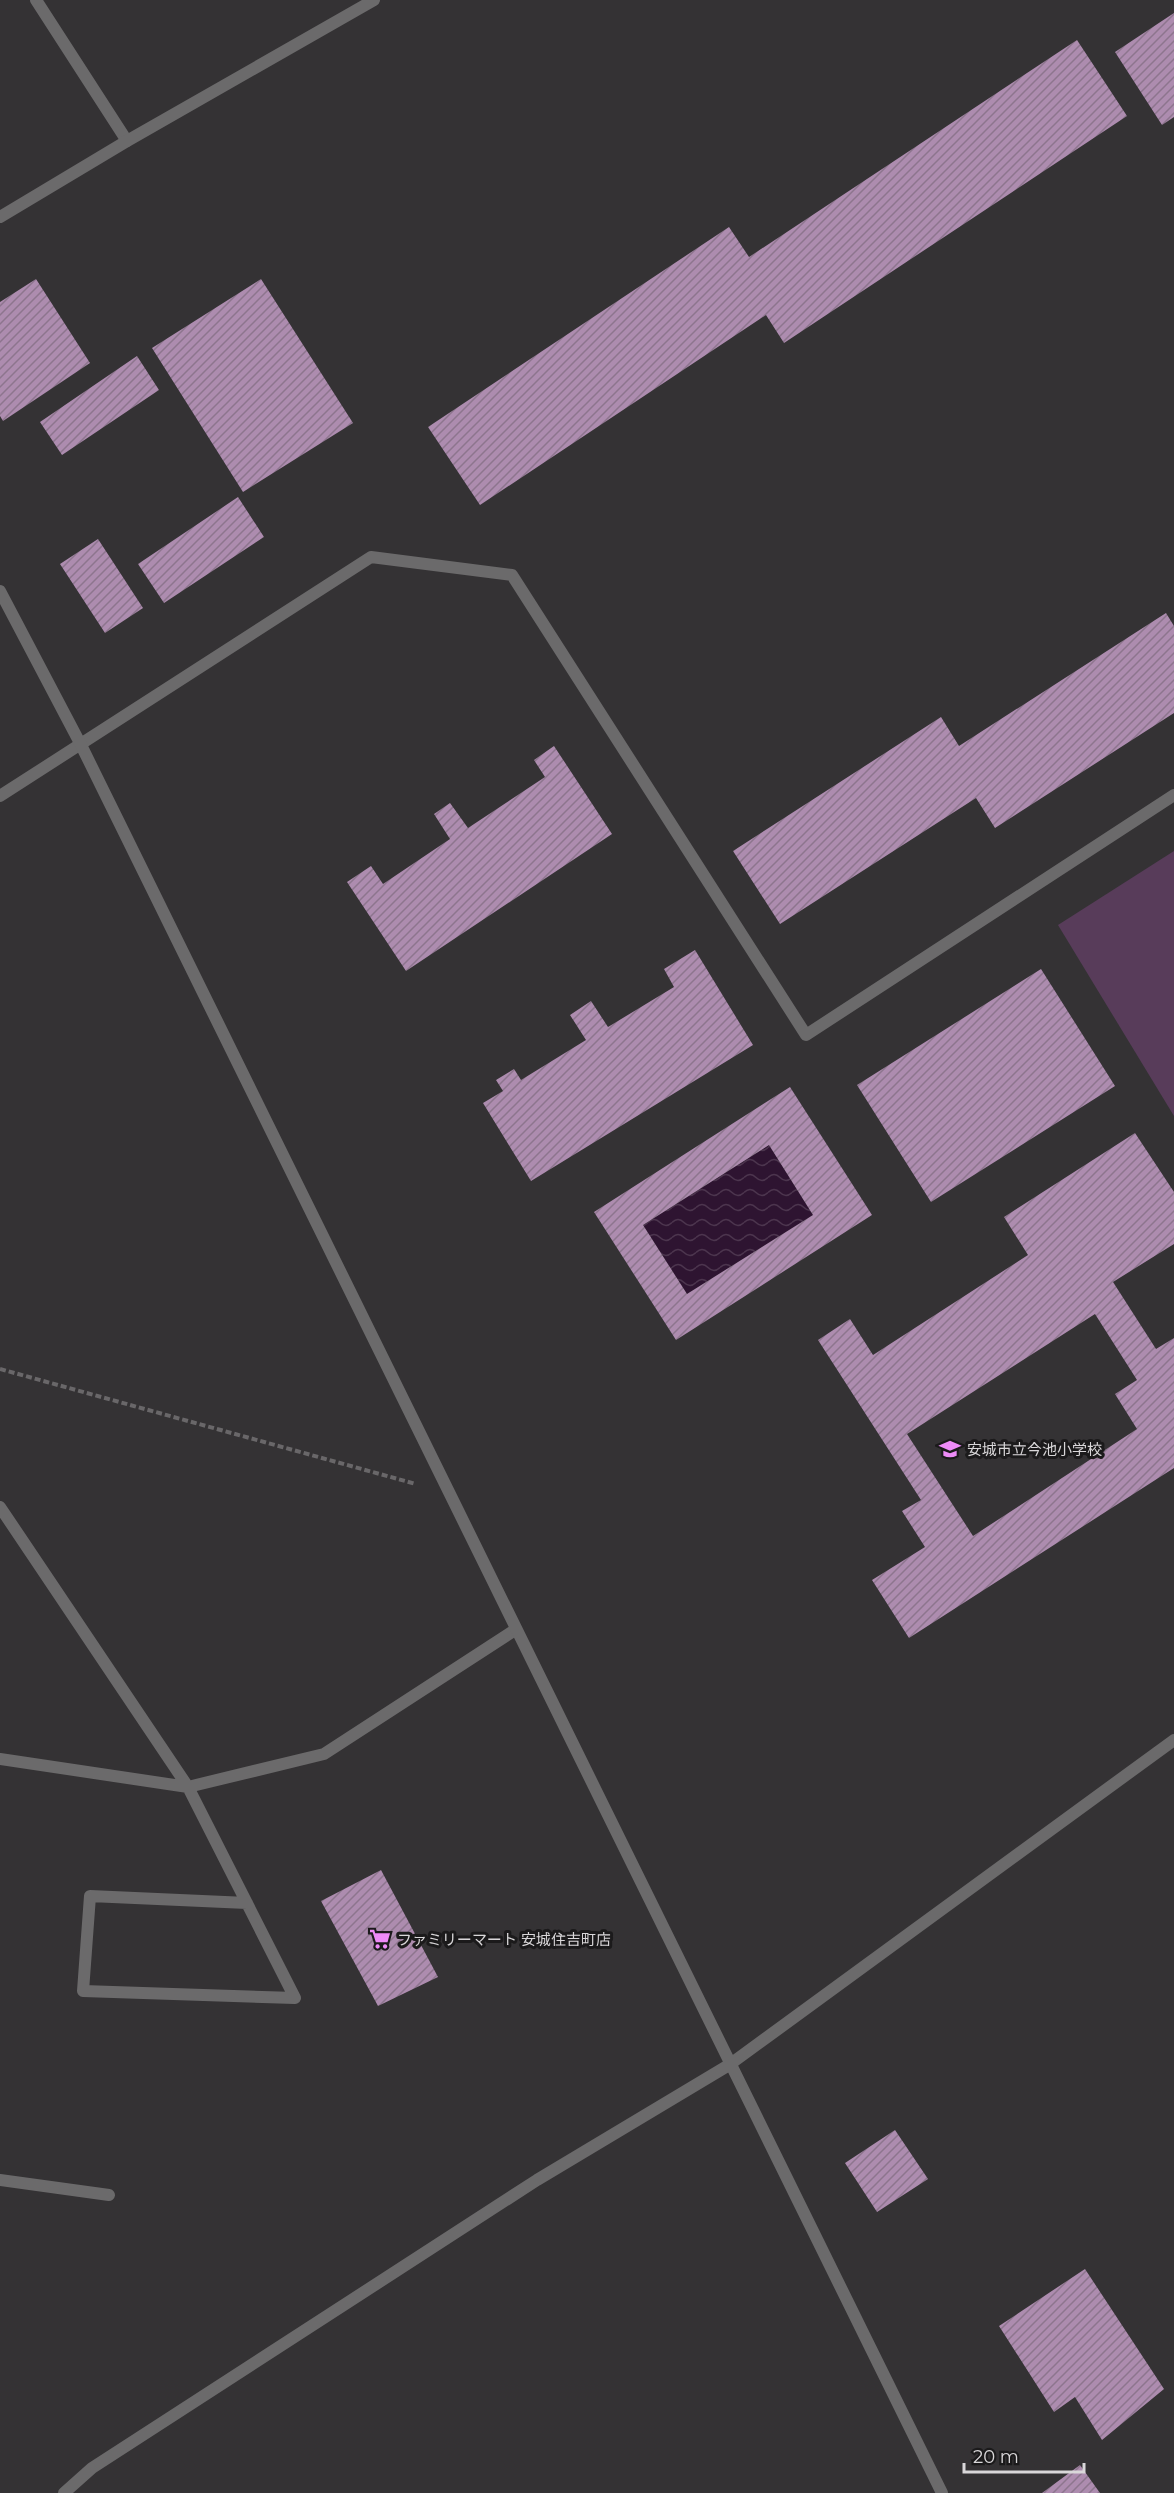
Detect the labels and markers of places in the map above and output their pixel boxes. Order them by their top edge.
school or university icon: 安城市立今池小学校 [938,1437,962,1461]
place label: 安城市立今池小学校 [967,1440,1102,1459]
supermarket icon: ファミリーマート 安城住吉町店 [368,1927,392,1951]
place label: ファミリーマート 安城住吉町店 [397,1930,611,1949]

